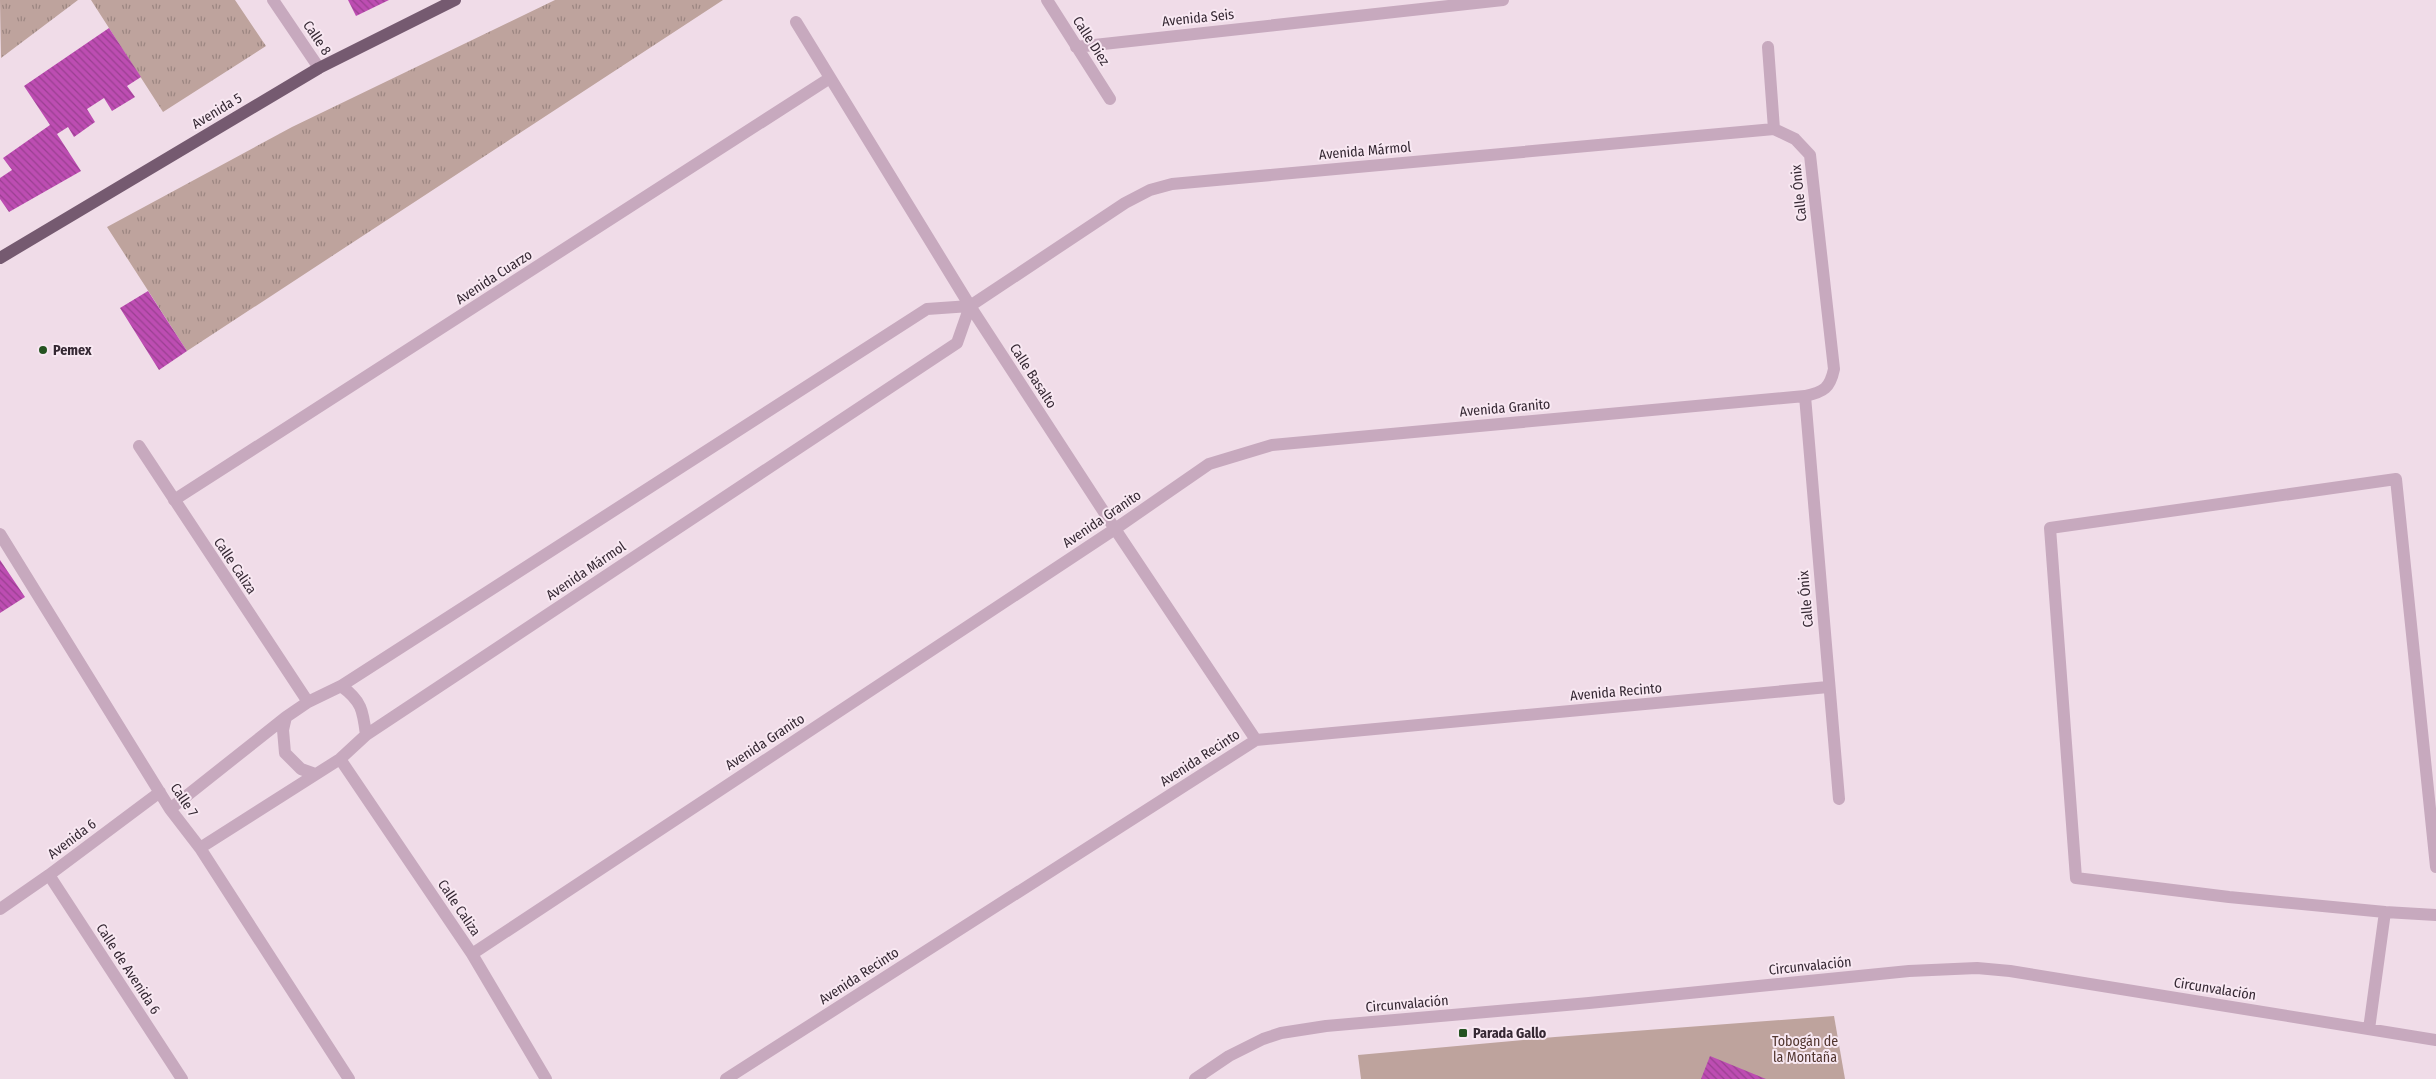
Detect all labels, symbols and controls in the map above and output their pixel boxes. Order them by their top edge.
street label: Avenida Seis [1161,6,1235,30]
street label: Calle Diez [1069,13,1113,69]
street label: Calle 8 [299,17,335,59]
street label: Avenida 5 [189,89,245,133]
street label: Avenida Mármol [1318,138,1412,164]
street label: Calle Ónix [1786,163,1810,222]
street label: Avenida Cuarzo [453,246,535,308]
street label: Calle Basalto [1006,340,1060,412]
place label: Pemex [53,342,92,359]
marker: Pemex [37,344,49,356]
street label: Avenida Granito [1459,396,1551,420]
street label: Avenida Granito [1060,487,1144,551]
street label: Calle Caliza [210,535,260,598]
street label: Avenida Mármol [543,538,629,604]
street label: Calle Ónix [1794,569,1817,628]
street label: Avenida Recinto [1569,680,1663,704]
street label: Avenida Granito [722,710,808,774]
street label: Avenida Recinto [1157,726,1243,790]
street label: Calle 7 [167,780,202,820]
street label: Avenida 6 [45,815,100,863]
street label: Calle Caliza [434,877,484,940]
street label: Calle de Avenida 6 [92,920,164,1018]
street label: Avenida Recinto [816,944,902,1008]
street label: Circunvalación [1768,953,1852,979]
street label: Circunvalación [2173,974,2257,1004]
street label: Circunvalación [1365,992,1449,1016]
place label: Parada Gallo [1473,1025,1547,1042]
marker: Parada Gallo [1457,1027,1469,1039]
park label: Tobogán de la Montaña [1772,1033,1838,1066]

